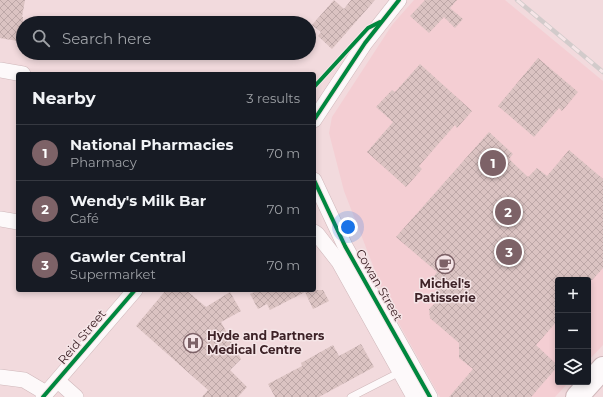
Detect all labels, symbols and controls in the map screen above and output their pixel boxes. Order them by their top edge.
search box [16,16,316,60]
icon: search [30,27,52,49]
text: Search here [62,29,151,48]
text: Nearby [32,88,96,108]
text: 3 results [246,90,300,106]
text: National Pharmacies [70,135,233,154]
text: 1 [42,145,48,161]
text: 70 m [267,145,300,161]
pin: 1 [480,148,506,178]
text: Pharmacy [70,154,137,170]
text: Wendy's Milk Bar [70,191,206,210]
pin: 2 [495,197,521,227]
text: 2 [41,201,49,217]
text: 70 m [267,201,300,217]
text: Café [70,210,99,226]
your location [338,217,358,237]
pin: 3 [496,237,522,267]
street label: Cowan Street [353,246,406,323]
text: Gawler Central [70,247,186,266]
cafe icon: Michel's Patisserie [434,253,456,275]
text: 3 [41,257,49,273]
text: 70 m [267,257,300,273]
text: Supermarket [70,266,156,282]
place label: Michel's Patisserie [414,276,476,305]
map controls [555,277,591,385]
button: + [555,277,591,313]
street label: Reid Street [54,306,109,367]
button: − [555,313,591,349]
place label: Hyde and Partners Medical Centre [207,328,325,357]
hospital icon: Hyde and Partners Medical Centre [182,332,204,354]
button: layers [555,349,591,385]

